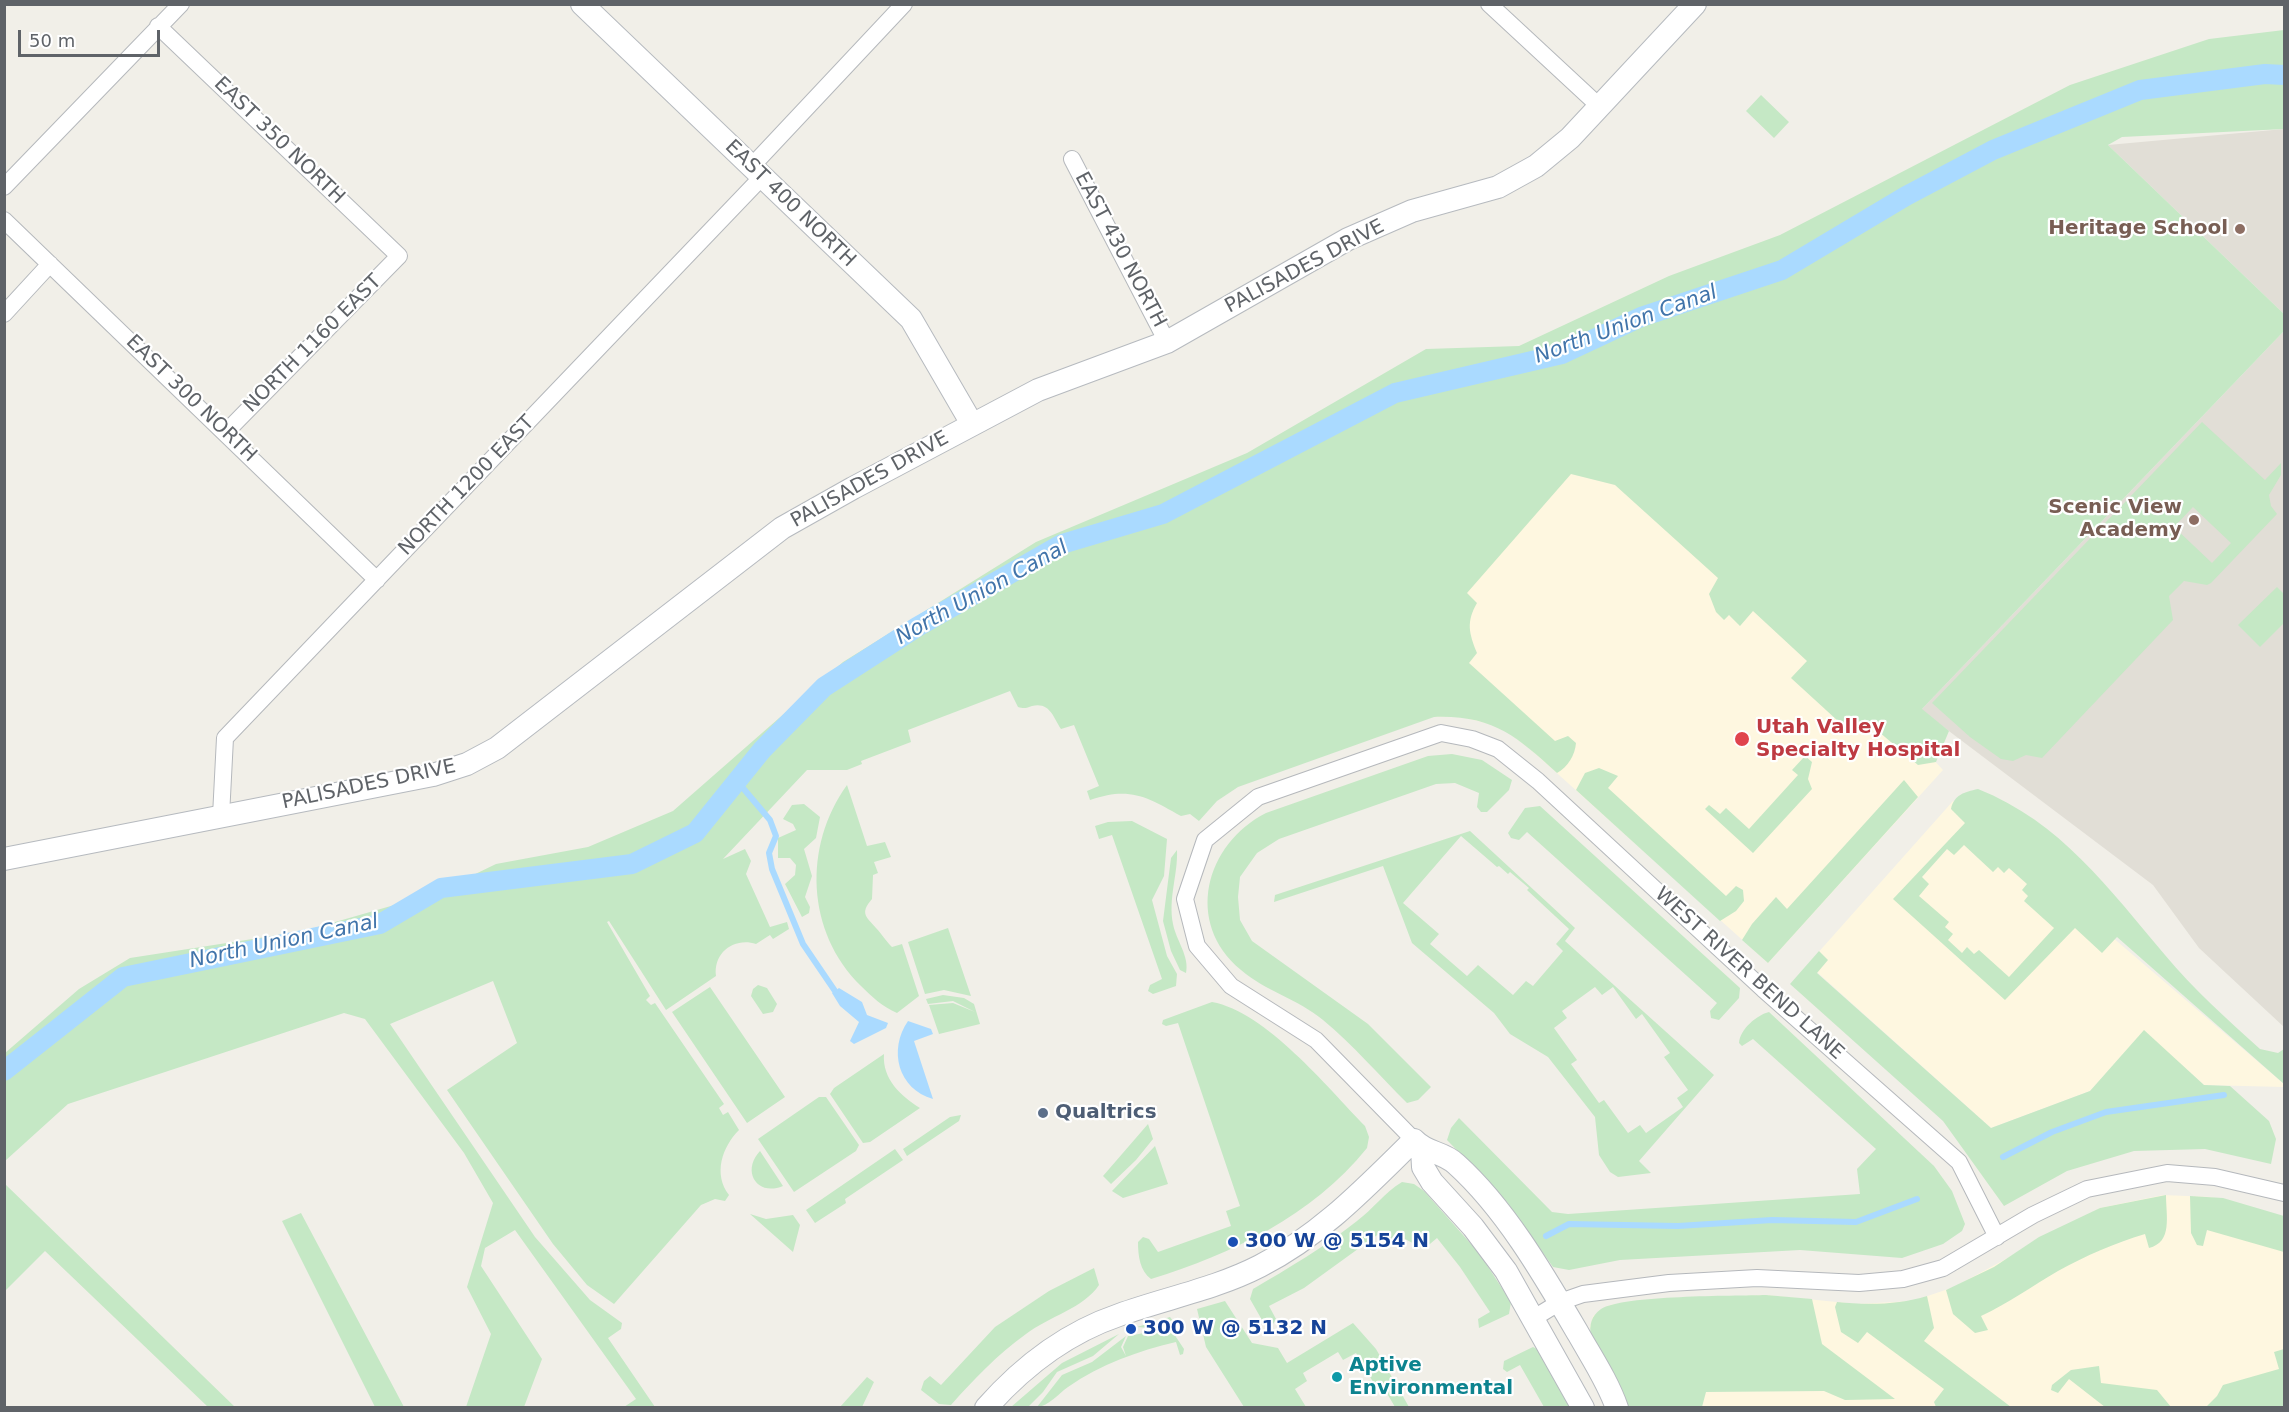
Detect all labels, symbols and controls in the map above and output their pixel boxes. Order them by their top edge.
scale bar [21,18,164,56]
text: 50 m [29,30,75,51]
street label: EAST 350 NORTH [209,72,349,210]
street label: EAST 400 NORTH [720,135,860,273]
street label: EAST 430 NORTH [1069,168,1171,332]
street label: PALISADES DRIVE [1221,215,1389,319]
place label: Heritage School [2048,217,2228,241]
marker: Heritage School [2233,222,2247,236]
street label: NORTH 1160 EAST [239,270,387,418]
water label: North Union Canal [1531,280,1721,370]
street label: EAST 300 NORTH [121,330,261,468]
street label: NORTH 1200 EAST [394,411,540,561]
street label: PALISADES DRIVE [787,427,953,533]
place label: Scenic View Academy [2048,496,2182,543]
marker: Scenic View Academy [2187,513,2201,527]
water label: North Union Canal [892,535,1072,651]
place label: Utah Valley Specialty Hospital [1756,716,1960,763]
marker: Utah Valley Specialty Hospital [1733,730,1751,748]
street label: PALISADES DRIVE [280,755,458,815]
street label: WEST RIVER BEND LANE [1650,883,1848,1065]
water label: North Union Canal [187,910,381,974]
place label: Qualtrics [1055,1101,1157,1125]
marker: Qualtrics [1036,1106,1050,1120]
place label: 300 W @ 5154 N [1245,1230,1429,1254]
marker: 300 W @ 5154 N [1226,1235,1240,1249]
place label: 300 W @ 5132 N [1143,1317,1327,1341]
marker: 300 W @ 5132 N [1124,1322,1138,1336]
place label: Aptive Environmental [1349,1354,1513,1401]
marker: Aptive Environmental [1330,1370,1344,1384]

